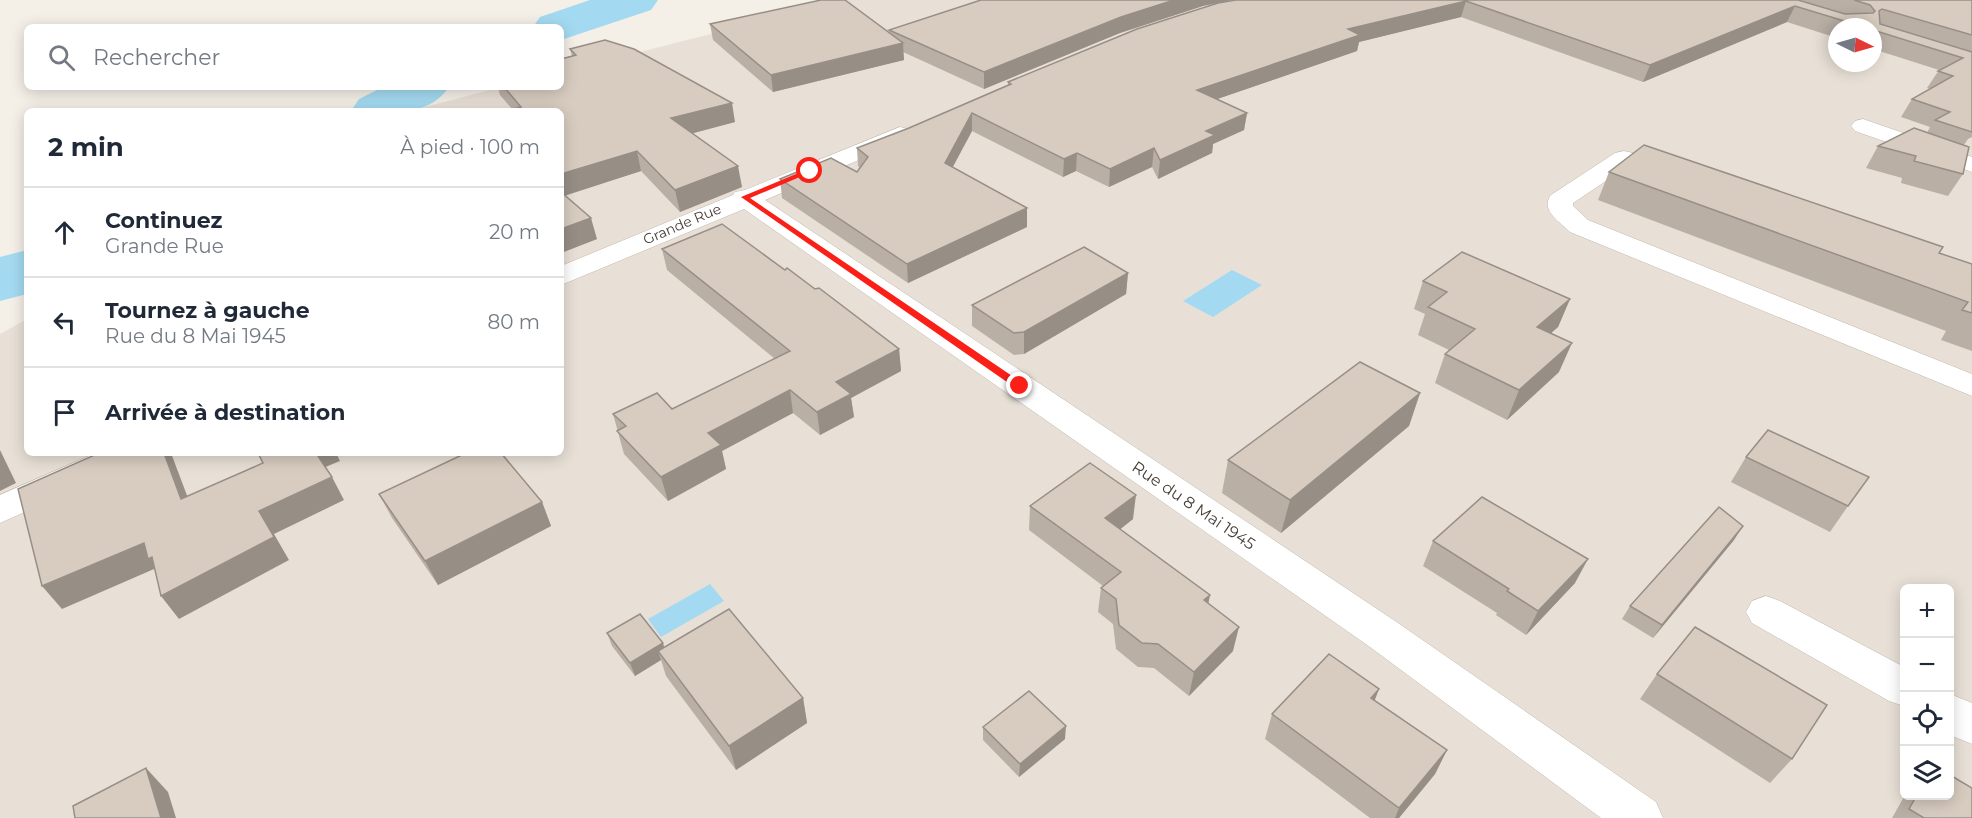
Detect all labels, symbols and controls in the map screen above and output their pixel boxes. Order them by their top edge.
north arrow [1828,18,1882,72]
search box [24,24,564,90]
icon: search [45,41,78,74]
text: Rechercher [93,44,220,71]
text: 2 min [48,131,124,163]
text: À pied · 100 m [400,135,540,159]
route start [796,157,822,183]
street label: Grande Rue [640,199,724,249]
text: Continuez [105,207,222,234]
icon: ahead [48,216,81,249]
text: 20 m [489,220,540,244]
text: Grande Rue [105,234,224,258]
text: Tournez à gauche [105,297,310,324]
icon: left [48,306,81,339]
text: 80 m [488,310,540,334]
text: Rue du 8 Mai 1945 [105,324,286,348]
route end [1006,372,1032,398]
icon: arrive [48,396,81,429]
text: Arrivée à destination [105,399,345,426]
street label: Rue du 8 Mai 1945 [1128,457,1259,554]
map controls [1900,584,1954,800]
button: + [1900,584,1954,638]
button: − [1900,638,1954,692]
button: locate [1900,692,1954,746]
button: layers [1900,746,1954,800]

